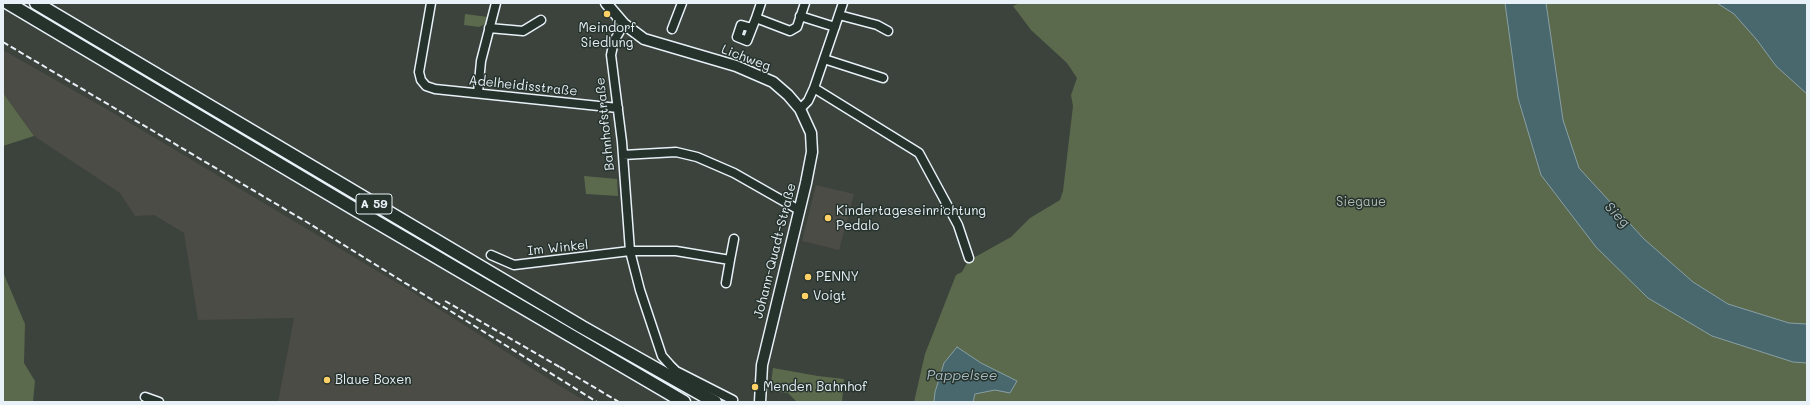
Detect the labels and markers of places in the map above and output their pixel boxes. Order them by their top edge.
marker: Meindorf Siedlung [602,9,612,19]
place label: Meindorf Siedlung [578,20,636,51]
place label: Kindertageseinrichtung Pedalo [836,203,986,234]
marker: Kindertageseinrichtung Pedalo [823,213,833,223]
place label: PENNY [816,269,859,285]
marker: PENNY [803,272,813,282]
place label: Voigt [813,288,846,304]
marker: Voigt [800,291,810,301]
place label: Blaue Boxen [335,372,411,388]
marker: Blaue Boxen [322,375,332,385]
place label: Menden Bahnhof [763,379,867,395]
marker: Menden Bahnhof [750,382,760,392]

